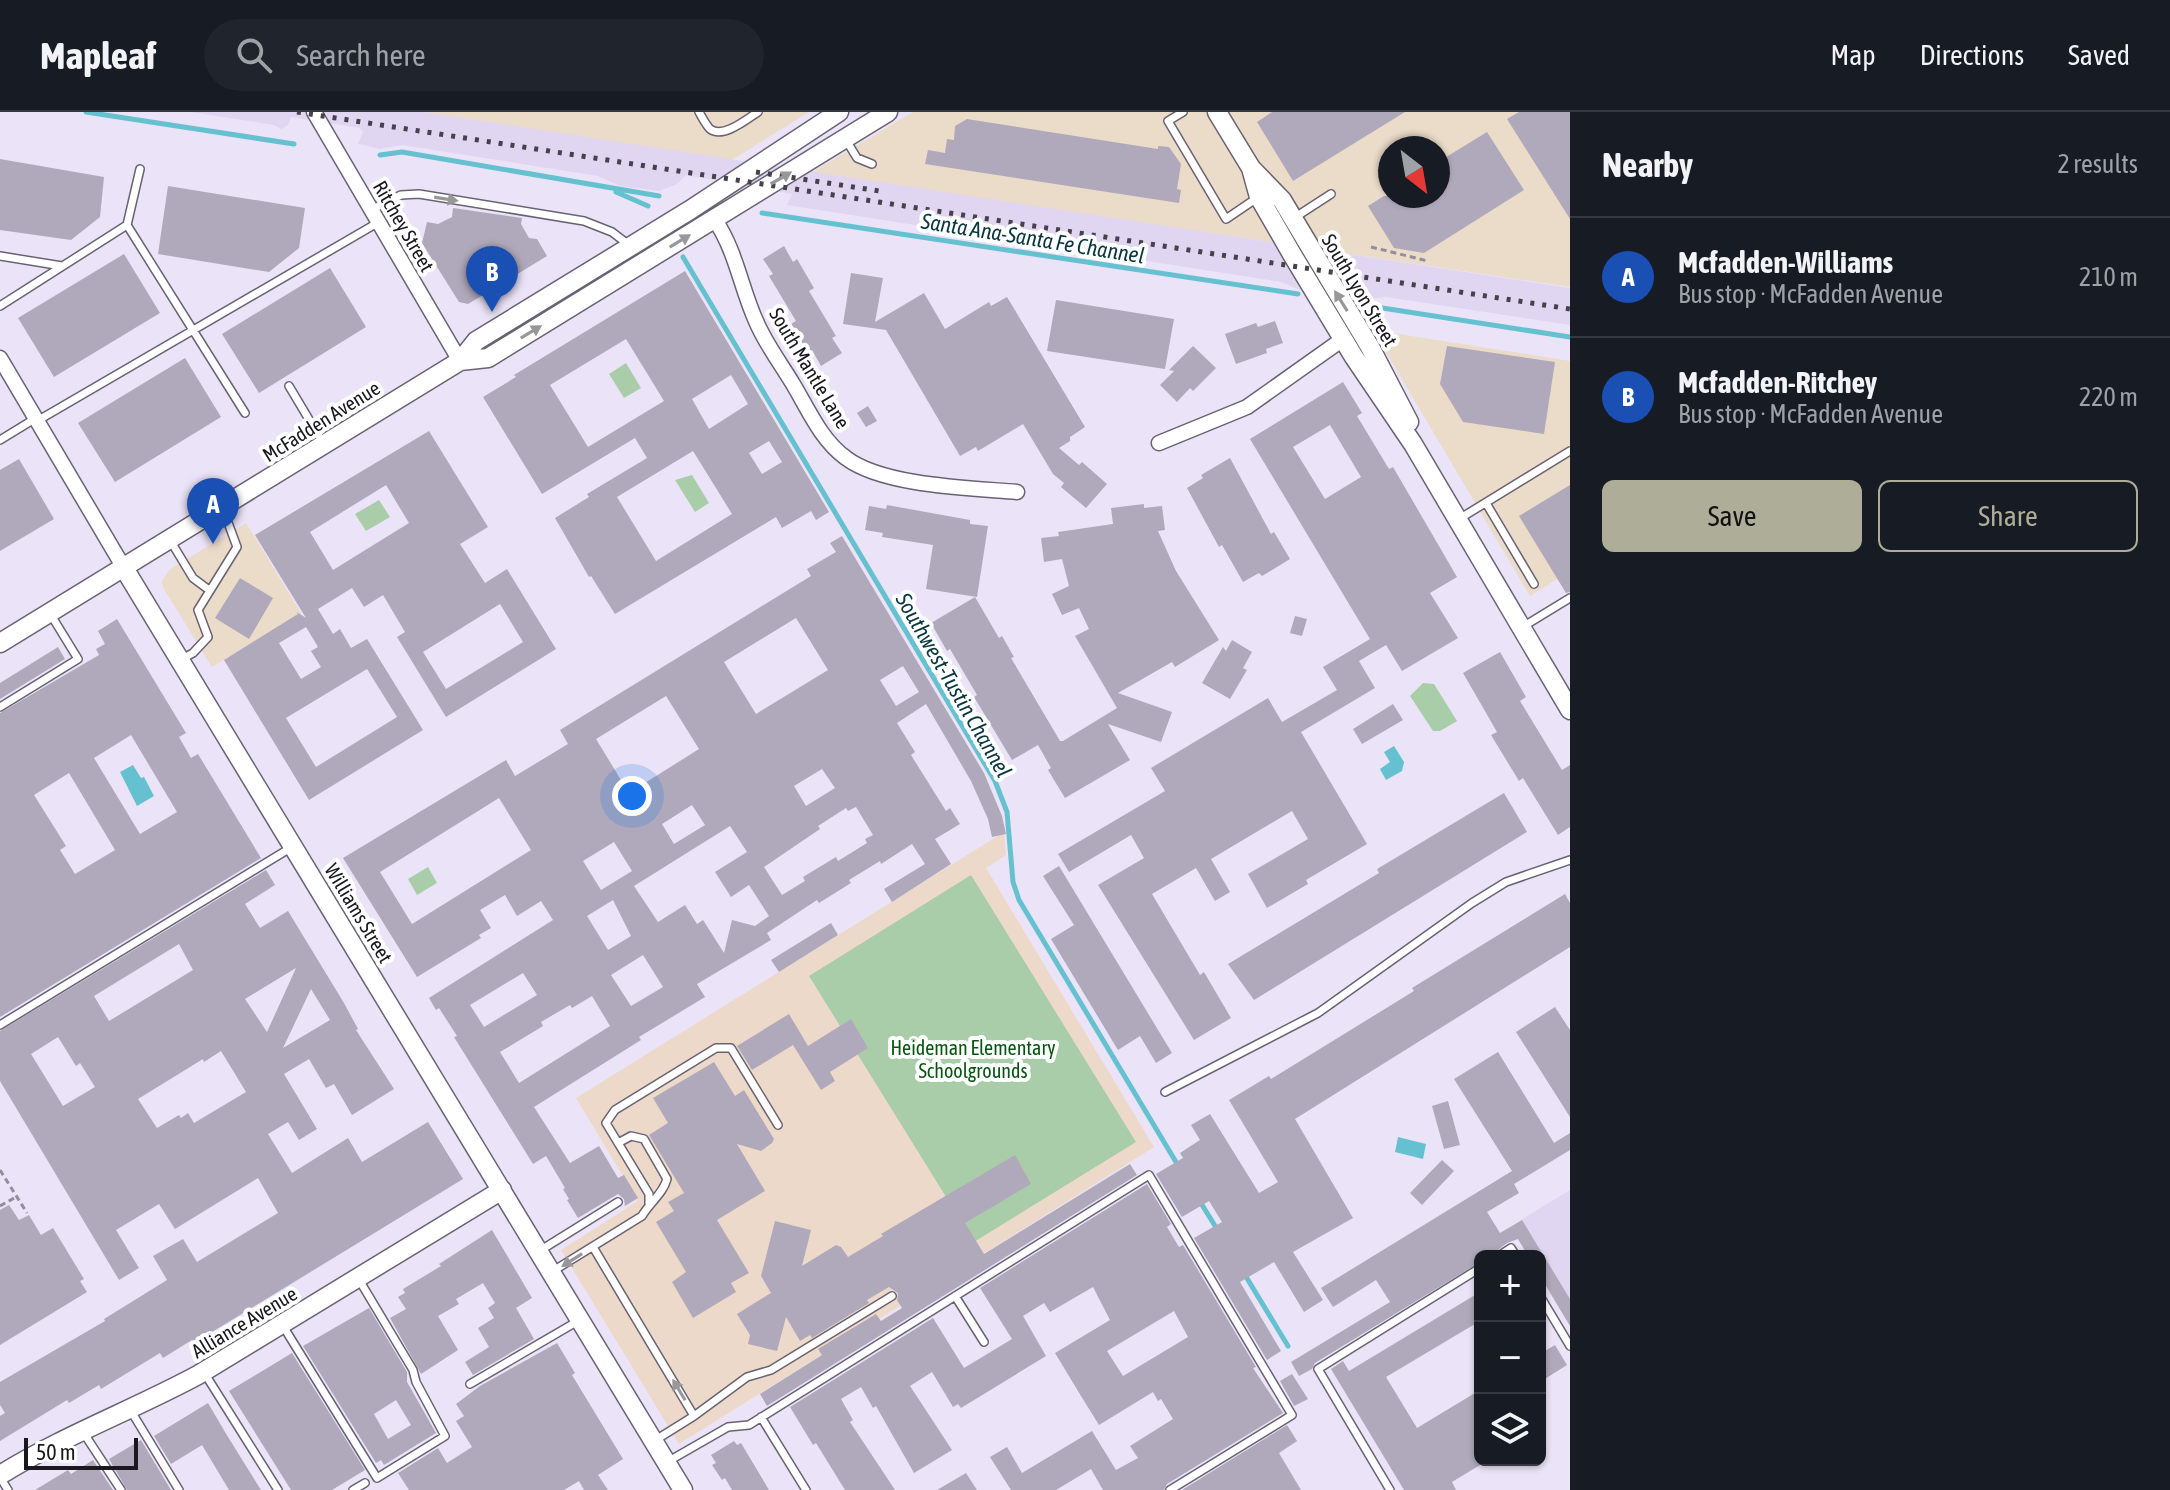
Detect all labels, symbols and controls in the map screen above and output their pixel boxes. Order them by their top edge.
search box [204,19,764,91]
icon: search [232,33,276,77]
text: Mapleaf [40,34,156,77]
text: Search here [296,38,426,72]
text: Map [1831,39,1876,71]
text: Directions [1920,39,2024,71]
text: Saved [2068,39,2130,71]
north arrow [1378,136,1450,208]
text: Nearby [1602,145,1693,184]
text: 2 results [2057,149,2138,179]
one-way arrow [770,171,792,185]
street label: Ritchey Street [369,177,439,276]
one-way arrow [434,193,459,205]
water label: Santa Ana-Santa Fe Channel [919,207,1146,268]
street label: South Lyon Street [1318,230,1403,350]
one-way arrow [669,234,691,248]
text: Mcfadden-Williams [1678,245,1893,279]
pin: B [466,246,518,312]
text: A [1622,262,1634,292]
text: 210 m [2079,262,2138,292]
text: Bus stop · McFadden Avenue [1678,279,1943,309]
one-way arrow [1333,290,1348,311]
street label: South Mantle Lane [765,304,855,432]
one-way arrow [519,325,542,340]
text: Mcfadden-Ritchey [1678,365,1877,399]
street label: McFadden Avenue [258,376,384,466]
text: B [1622,382,1634,412]
text: 220 m [2079,382,2138,412]
text: Bus stop · McFadden Avenue [1678,399,1943,429]
pin: A [187,478,239,544]
button: Save [1602,480,1862,552]
button: Share [1878,480,2138,552]
water label: Southwest-Tustin Channel [890,587,1017,782]
your location [612,776,652,816]
street label: Williams Street [320,859,398,967]
park label: Heideman Elementary Schoolgrounds [890,1036,1056,1082]
map controls [1474,1250,1546,1466]
button: + [1474,1250,1546,1322]
one-way arrow [561,1253,583,1267]
street label: Alliance Avenue [187,1282,301,1362]
button: − [1474,1322,1546,1394]
one-way arrow [672,1379,686,1401]
button: layers [1474,1394,1546,1466]
scale bar [24,1434,138,1470]
text: 50 m [36,1439,76,1465]

